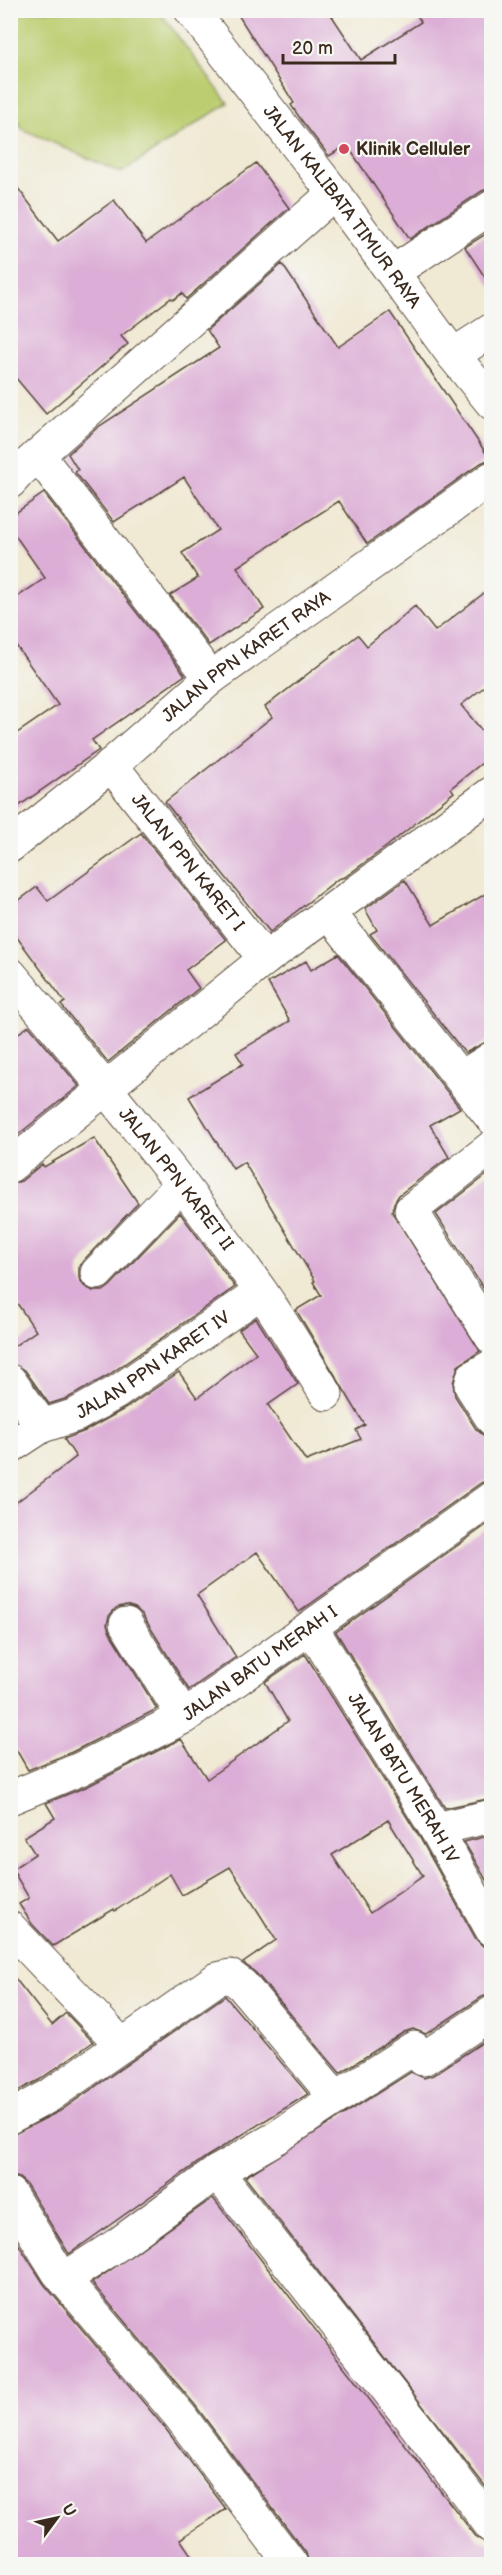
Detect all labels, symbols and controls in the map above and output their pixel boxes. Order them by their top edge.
scale bar [283,27,396,65]
text: 20 m [292,38,333,59]
street label: JALAN KALIBATA TIMUR RAYA [258,101,425,312]
place label: Klinik Celluler [356,139,471,160]
marker: Klinik Celluler [337,142,351,156]
street label: JALAN PPN KARET RAYA [158,586,335,727]
street label: JALAN PPN KARET I [127,790,248,935]
street label: JALAN PPN KARET II [114,1104,238,1255]
street label: JALAN PPN KARET IV [73,1307,234,1424]
street label: JALAN BATU MERAH I [179,1601,341,1726]
street label: JALAN BATU MERAH IV [343,1689,463,1867]
north arrow [27,2488,87,2548]
text: U [57,2501,79,2521]

